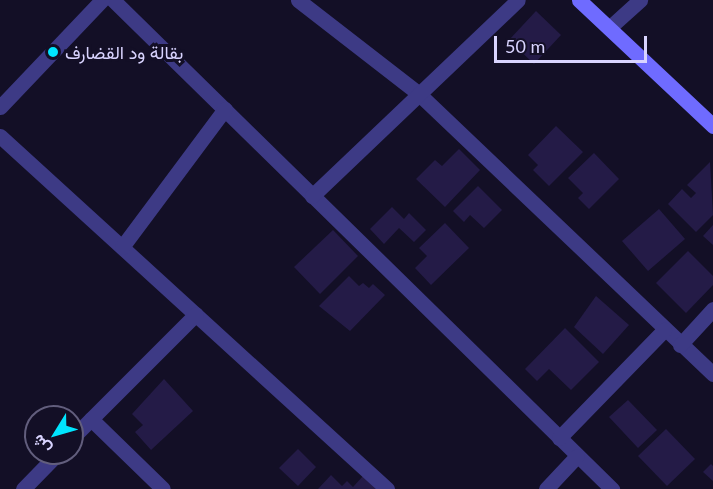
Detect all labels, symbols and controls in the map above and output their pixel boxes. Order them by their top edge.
scale bar [497,24,650,62]
text: 50 m [505,35,545,57]
place label: بقالة ود القضارف [65,41,183,63]
marker: بقالة ود القضارف [46,45,60,59]
north arrow [24,405,84,465]
text: ش [27,432,54,458]

